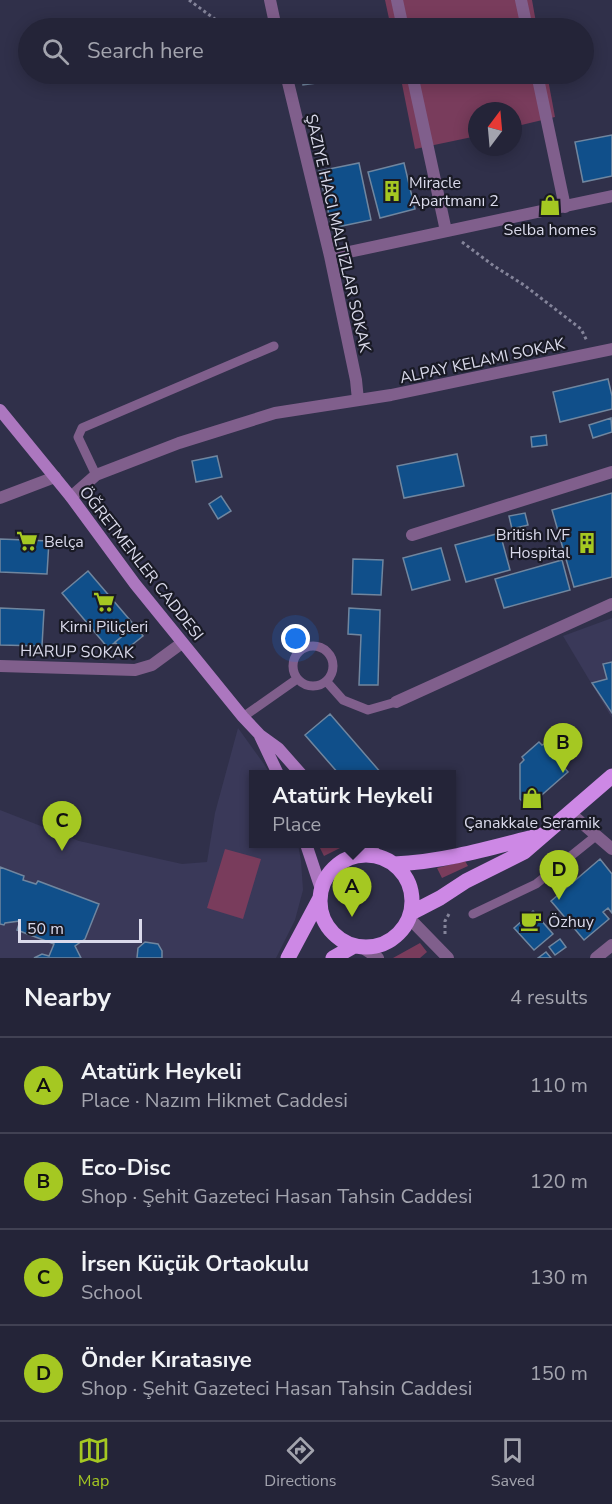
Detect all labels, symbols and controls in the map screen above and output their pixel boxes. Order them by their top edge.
search box [18,18,594,84]
icon: search [39,35,72,68]
text: Search here [87,36,204,66]
north arrow [468,102,522,156]
street label: ŞAZIYE HACI MALTIZLAR SOKAK [300,112,376,356]
place label: Miracle Apartmanı 2 [409,172,499,212]
building icon: Miracle Apartmanı 2 [380,179,404,203]
shop icon: Selba homes [538,193,562,217]
place label: Selba homes [504,219,596,241]
street label: ALPAY KELAMI SOKAK [398,333,568,389]
street label: ÖĞRETMENLER CADDESI [74,482,208,645]
place label: British IVF Hospital [496,524,570,564]
supermarket icon: Belça [15,529,39,553]
place label: Belça [44,531,84,553]
building icon: British IVF Hospital [575,531,599,555]
supermarket icon: Kirni Piliçleri [92,590,116,614]
place label: Kirni Piliçleri [60,616,148,638]
your location [281,624,310,653]
street label: HARUP SOKAK [20,640,135,664]
pin: B [544,724,582,773]
popup [249,770,456,848]
text: Atatürk Heykeli [272,781,433,811]
shop icon: Çanakkale Seramik [520,786,544,810]
pin: C [42,802,82,851]
text: Place [272,811,321,838]
place label: Çanakkale Seramik [464,812,601,834]
pin: D [540,850,578,900]
pin: A [332,868,372,917]
cafe icon: Özhuy [519,909,543,933]
place label: Özhuy [548,911,595,933]
scale bar [18,916,142,944]
text: 50 m [27,918,64,940]
text: Nearby [24,980,111,1015]
text: 4 results [510,984,588,1011]
text: Atatürk Heykeli [81,1057,242,1087]
text: A [36,1072,51,1099]
text: 110 m [530,1072,588,1099]
text: Place · Nazım Hikmet Caddesi [81,1087,348,1114]
text: Eco-Disc [81,1153,170,1183]
text: B [37,1168,50,1195]
text: 120 m [530,1168,588,1195]
text: Shop · Şehit Gazeteci Hasan Tahsin Caddesi [81,1183,472,1210]
text: İrsen Küçük Ortaokulu [81,1249,309,1279]
text: C [37,1264,50,1291]
text: 130 m [530,1264,588,1291]
text: School [81,1279,142,1306]
text: Önder Kıratasıye [81,1345,252,1375]
text: D [36,1360,51,1387]
text: 150 m [530,1360,588,1387]
text: Shop · Şehit Gazeteci Hasan Tahsin Caddesi [81,1375,472,1402]
tab: Map [77,1434,110,1492]
tab: Directions [264,1434,336,1492]
tab: Saved [491,1434,535,1492]

